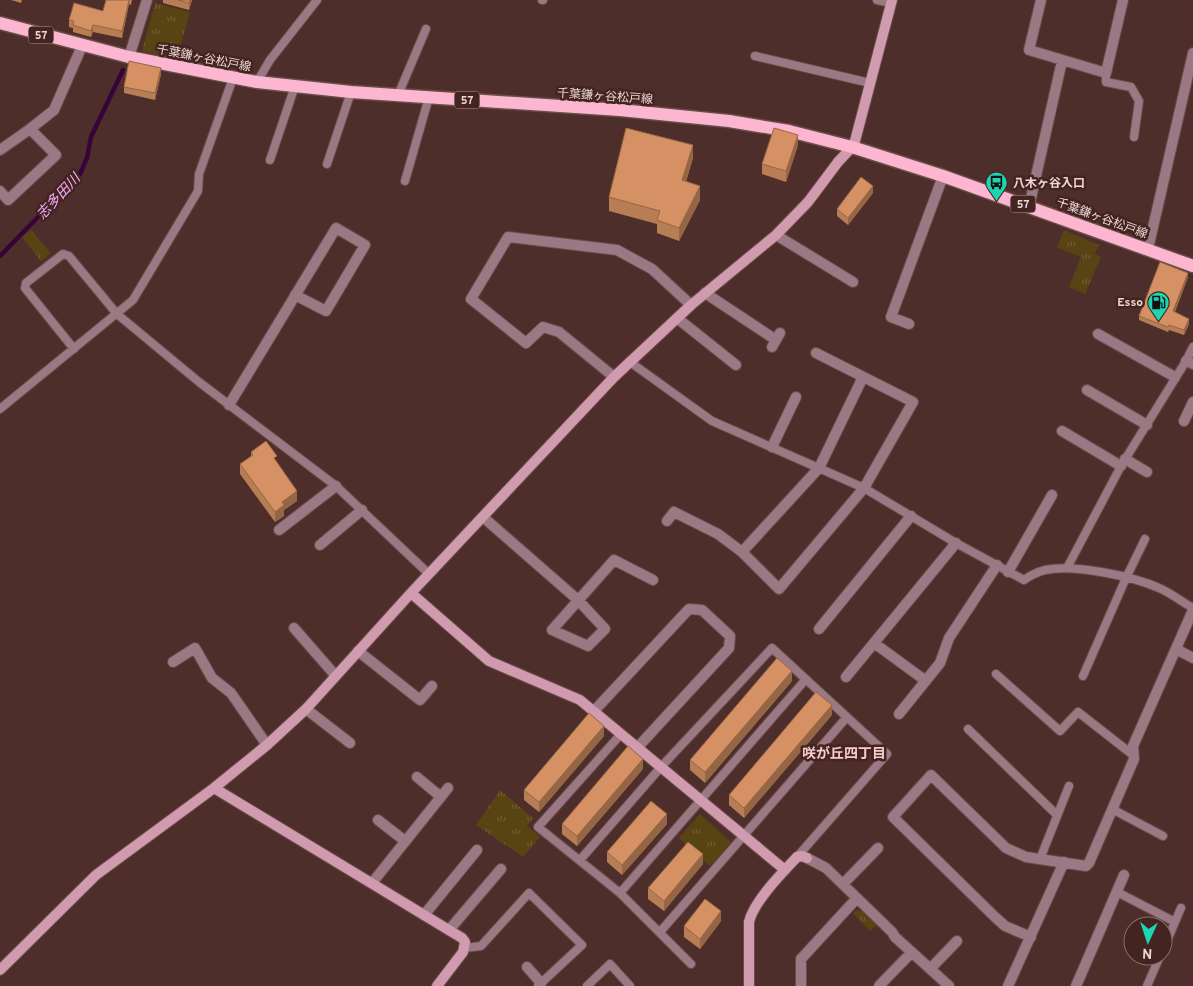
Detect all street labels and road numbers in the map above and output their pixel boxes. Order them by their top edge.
road number: 57 [28,26,54,44]
street label: 千葉鎌ヶ谷松戸線 [155,42,252,76]
street label: 千葉鎌ヶ谷松戸線 [556,86,653,108]
road number: 57 [454,92,480,108]
road number: 57 [1010,195,1036,212]
street label: 千葉鎌ヶ谷松戸線 [1054,195,1150,243]

